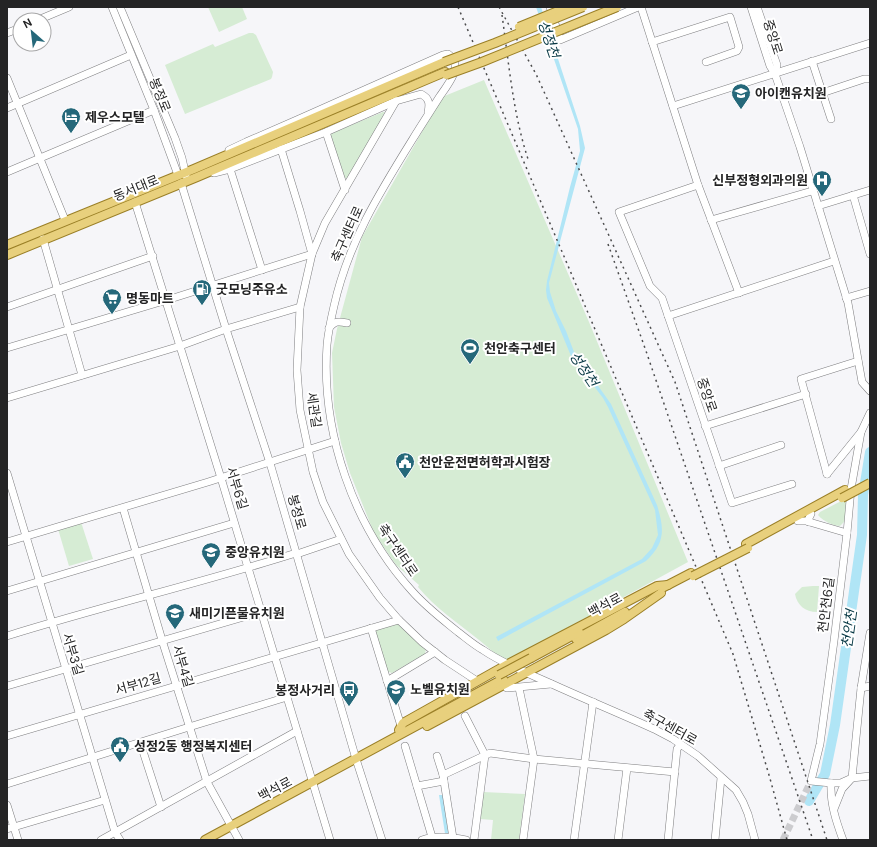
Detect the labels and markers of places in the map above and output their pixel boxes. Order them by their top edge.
school or university icon: 아이캔유치원 [730,82,752,110]
place label: 아이캔유치원 [755,85,827,102]
hotel icon: 제우스모텔 [60,106,82,134]
place label: 제우스모텔 [85,109,145,126]
hospital icon: 신부정형외과의원 [811,169,833,197]
place label: 신부정형외과의원 [712,172,808,189]
fuel station icon: 굿모닝주유소 [191,278,213,306]
place label: 굿모닝주유소 [216,281,288,298]
supermarket icon: 명동마트 [101,287,123,315]
place label: 명동마트 [126,290,174,307]
sports icon: 천안축구센터 [459,337,481,365]
place label: 천안축구센터 [484,340,556,357]
public building icon: 천안운전면허학과시험장 [394,451,416,479]
place label: 천안운전면허학과시험장 [419,454,551,471]
school or university icon: 중앙유치원 [200,541,222,569]
place label: 중앙유치원 [225,544,285,561]
school or university icon: 새미기픈물유치원 [164,602,186,630]
place label: 새미기픈물유치원 [189,605,285,622]
school or university icon: 노벨유치원 [385,678,407,706]
bus stop icon: 봉정사거리 [338,679,360,707]
place label: 노벨유치원 [410,681,470,698]
place label: 봉정사거리 [275,682,335,699]
public building icon: 성정2동 행정복지센터 [109,735,131,763]
place label: 성정2동 행정복지센터 [134,738,252,755]

